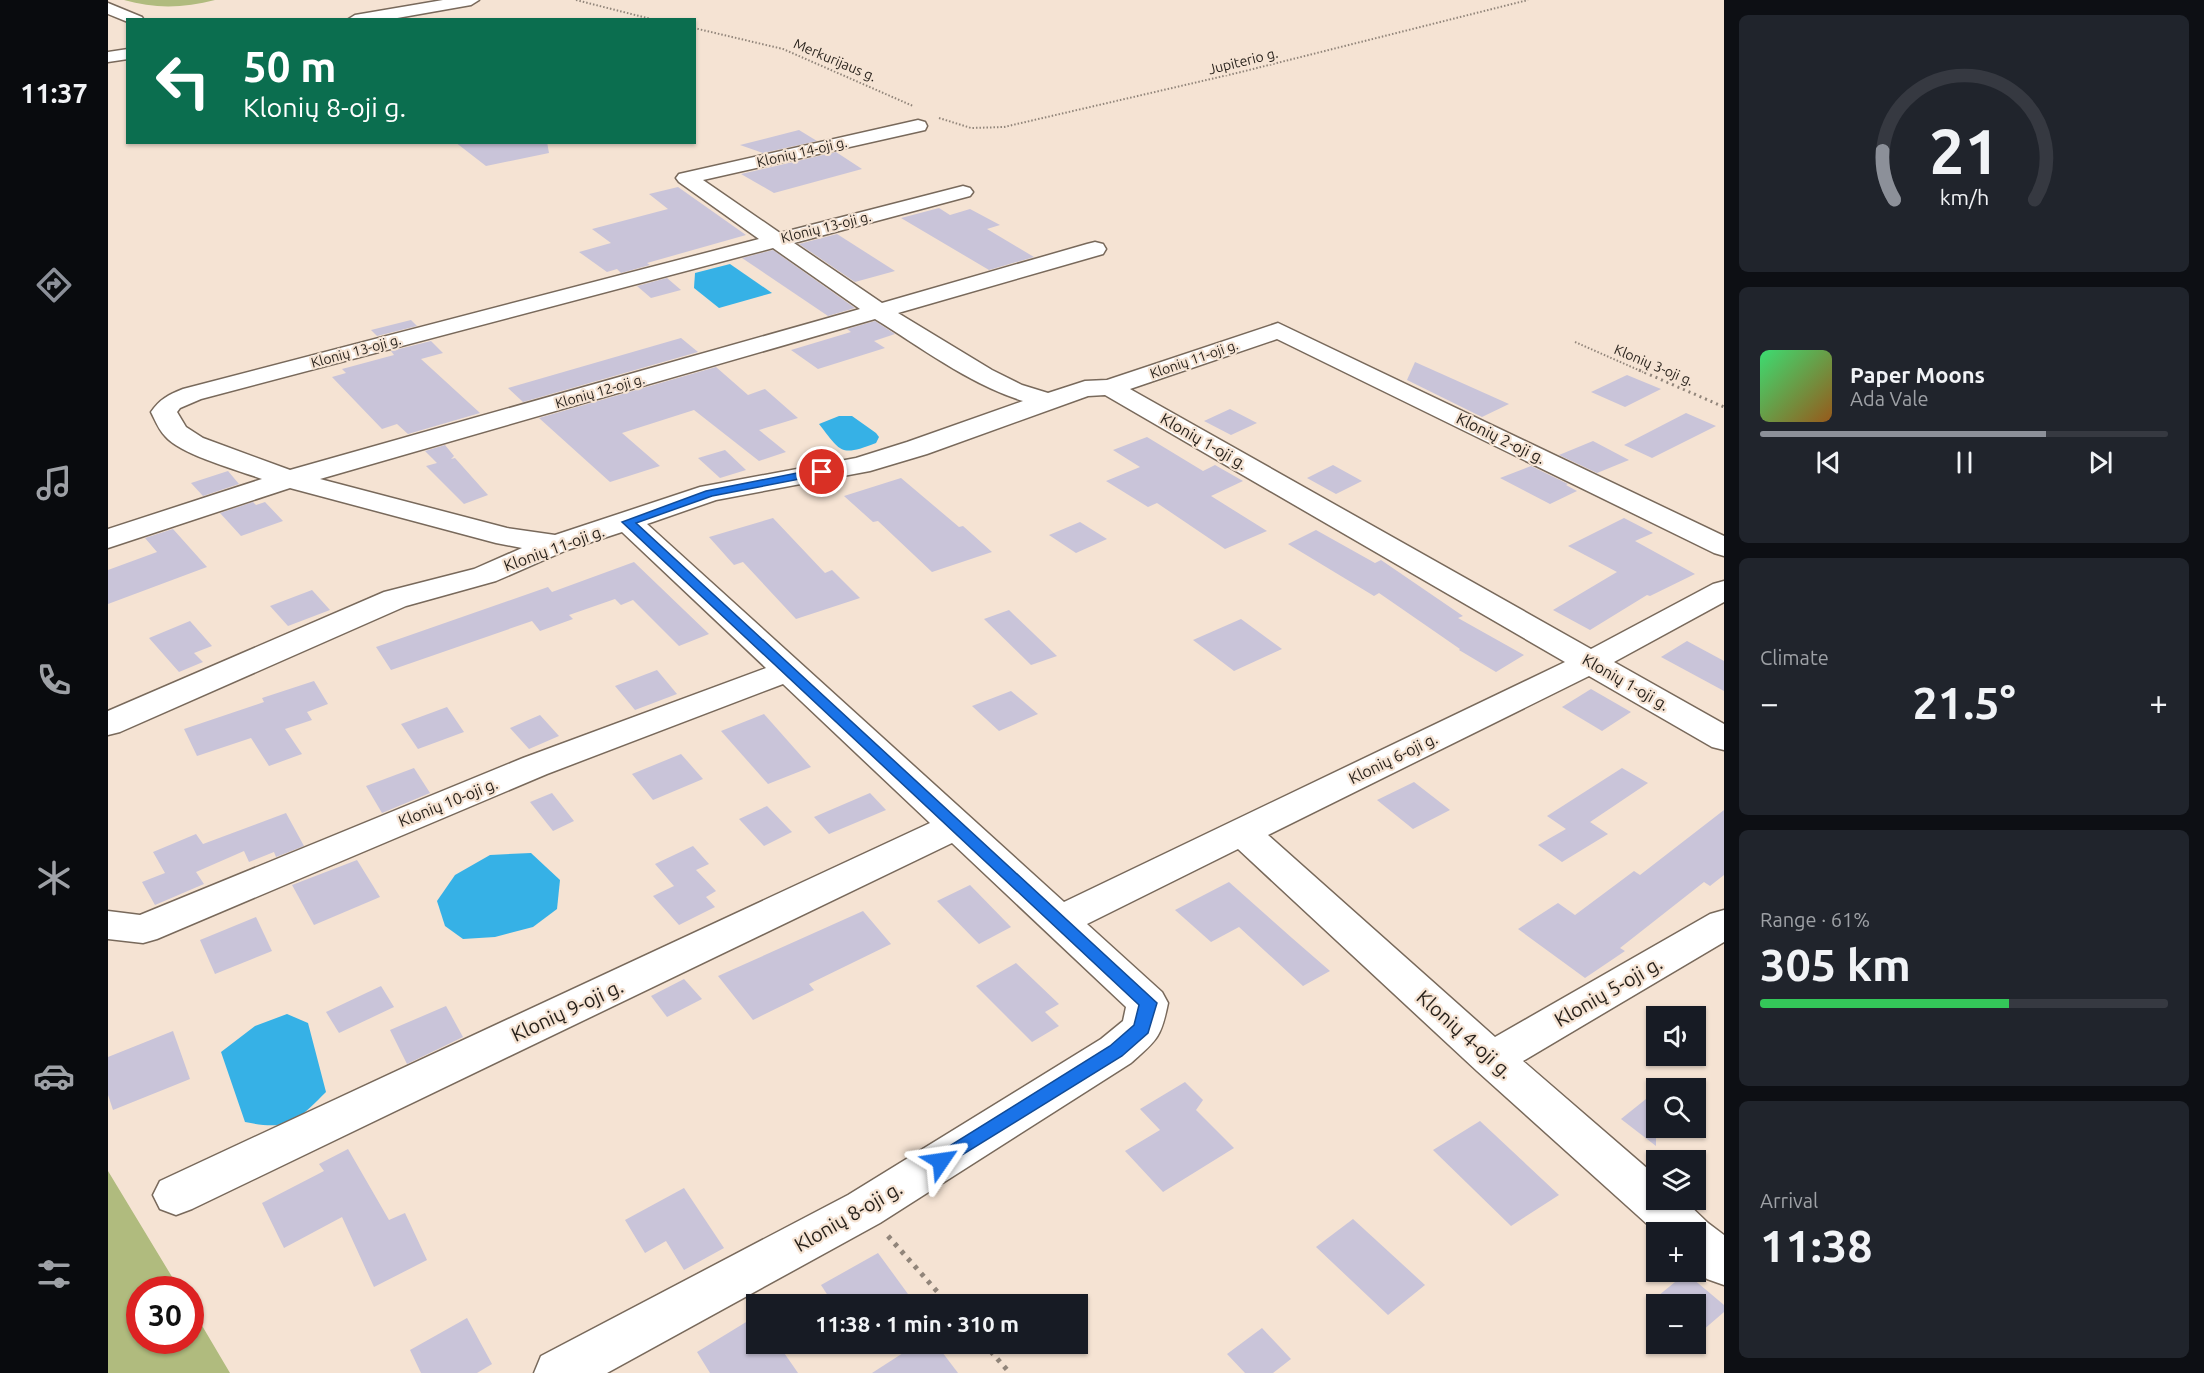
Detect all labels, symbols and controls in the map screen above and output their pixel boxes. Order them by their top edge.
street label: Merkurijaus g. [791,35,879,85]
icon: left [144,42,222,120]
text: 50 m [243,43,337,90]
street label: Jupiterio g. [1206,45,1280,77]
text: 11:37 [20,78,88,108]
text: Klonių 8-oji g. [243,92,406,122]
text: 21 [1929,116,1999,186]
street label: Klonių 14-oji g. [755,134,849,170]
text: km/h [1939,186,1989,210]
street label: Klonių 13-oji g. [779,208,873,246]
icon: directions [33,264,75,306]
street label: Klonių 13-oji g. [309,331,403,371]
street label: Klonių 11-oji g. [1148,336,1240,382]
street label: Klonių 3-oji g. [1612,341,1696,389]
text: Paper Moons [1850,362,1985,387]
street label: Klonių 12-oji g. [553,371,647,411]
text: Ada Vale [1850,387,1928,410]
street label: Klonių 1-oji g. [1158,409,1250,473]
street label: Klonių 2-oji g. [1454,409,1548,467]
pin [796,446,847,497]
icon: previous [1812,446,1845,479]
icon: pause [1948,446,1981,479]
icon: next [2084,446,2117,479]
icon: arrive [805,455,838,488]
icon: music [33,462,75,504]
street label: Klonių 11-oji g. [501,521,607,575]
text: Climate [1760,646,1829,669]
street label: Klonių 1-oji g. [1580,650,1672,714]
icon: phone [33,659,75,701]
text: 21.5° [1912,677,2016,728]
text: − [1760,684,1779,721]
text: + [2149,684,2168,721]
street label: Klonių 6-oji g. [1346,729,1440,787]
street label: Klonių 10-oji g. [396,774,500,830]
icon: climate [33,857,75,899]
text: Range · 61% [1760,908,1870,931]
text: 305 km [1760,939,1911,990]
street label: Klonių 5-oji g. [1550,951,1666,1031]
street label: Klonių 9-oji g. [507,974,627,1046]
street label: Klonių 4-oji g. [1412,985,1518,1083]
map controls [1646,1006,1706,1354]
button: sound [1646,1006,1706,1066]
icon: car [33,1055,75,1097]
button: search [1646,1078,1706,1138]
position arrow [909,1129,973,1193]
button: layers [1646,1150,1706,1210]
street label: Klonių 8-oji g. [790,1176,906,1256]
text: Arrival [1760,1189,1818,1212]
text: 11:38 [1760,1220,1873,1271]
button: + [1646,1222,1706,1282]
icon: filters [33,1253,75,1295]
speed limit sign: 30 [126,1276,204,1354]
button: − [1646,1294,1706,1354]
text: 11:38 · 1 min · 310 m [815,1311,1019,1336]

